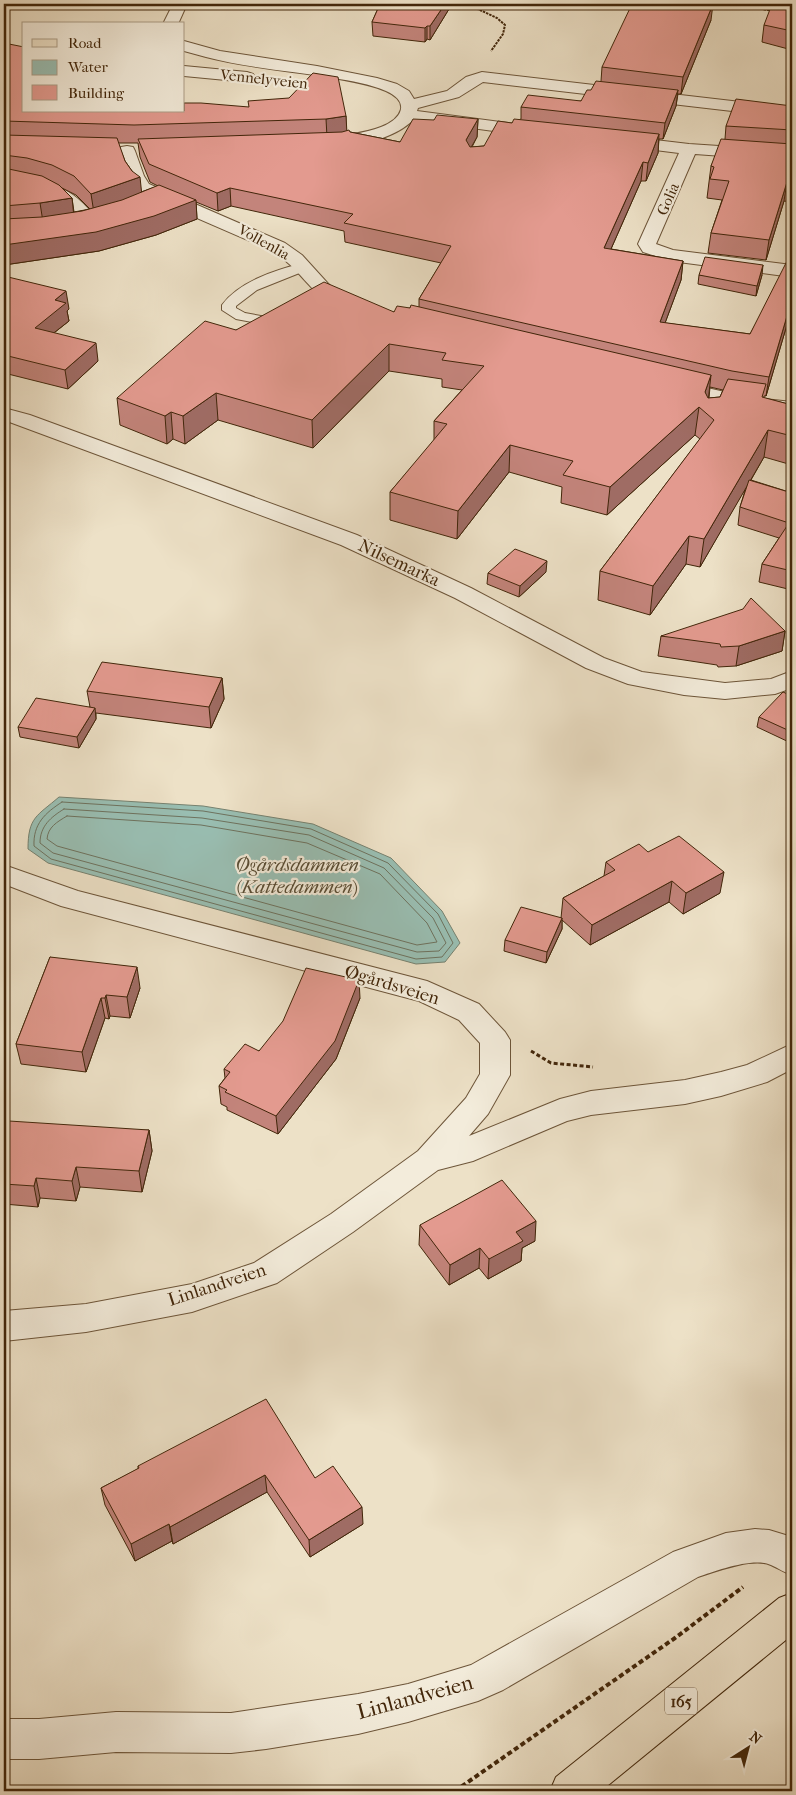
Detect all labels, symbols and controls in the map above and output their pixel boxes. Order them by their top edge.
legend [22,22,185,112]
text: Road [68,34,102,52]
text: Water [67,58,108,76]
street label: Vennelyveien [218,65,309,93]
text: Building [68,84,125,102]
street label: Golia [653,179,683,218]
street label: Vollenlia [234,220,294,264]
street label: Nilsemarka [355,535,444,591]
water label: Øgårdsdammen (Kattedammen) [235,854,359,898]
street label: Øgårdsveien [342,961,443,1010]
street label: Linlandveien [165,1259,269,1311]
street label: Linlandveien [354,1670,476,1724]
road number: 165 [665,1688,697,1714]
north arrow [724,1722,774,1772]
text: N [746,1728,765,1748]

